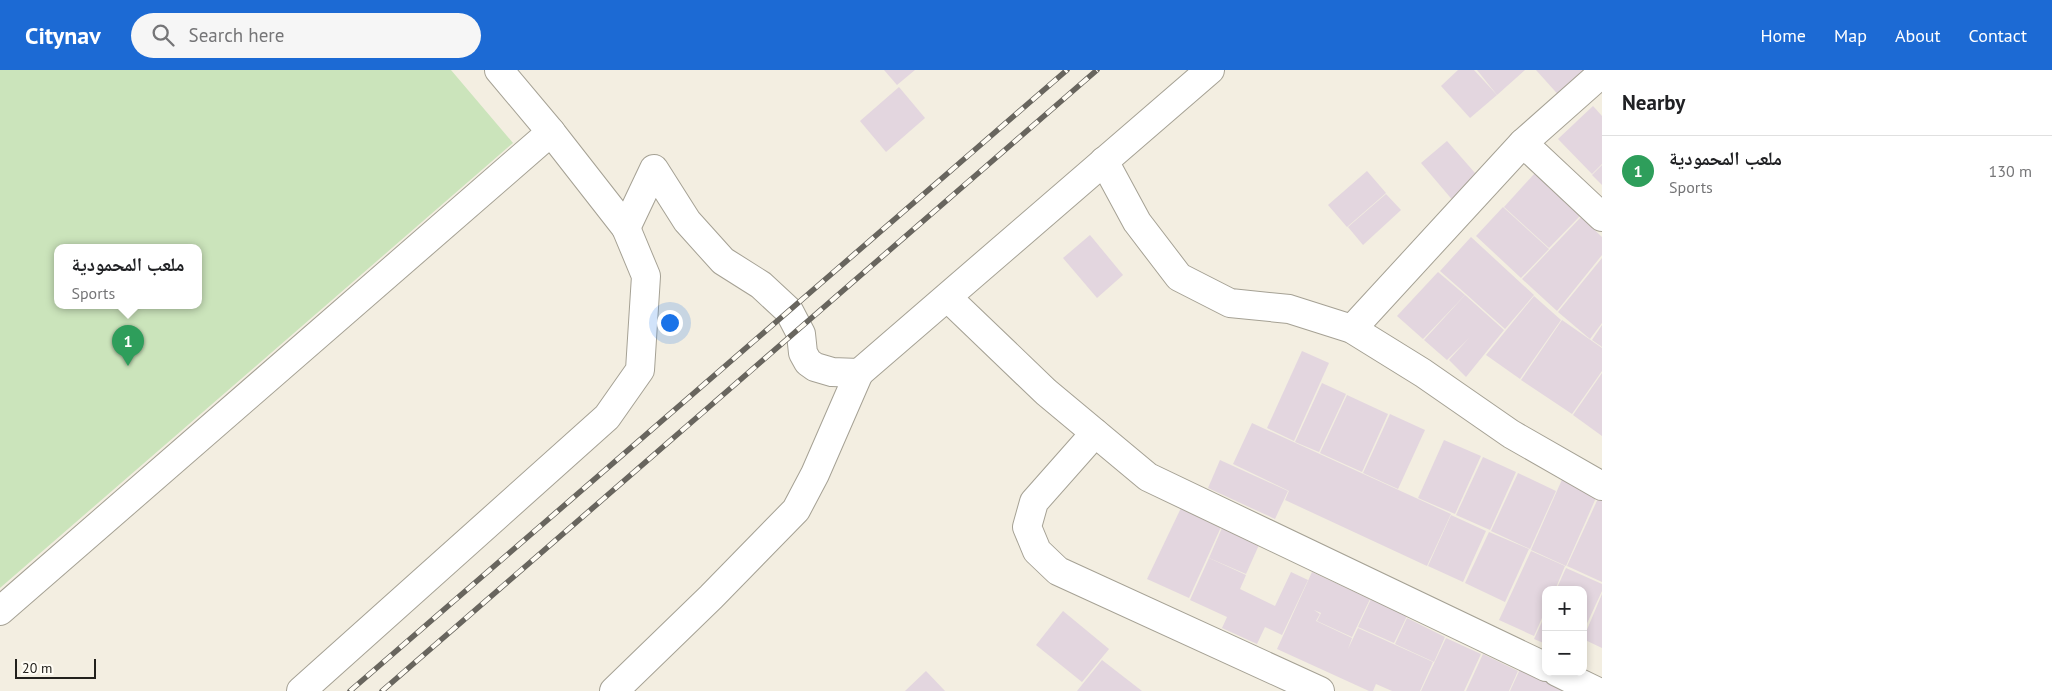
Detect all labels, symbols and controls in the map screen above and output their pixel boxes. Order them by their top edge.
search box [131,13,481,58]
text: Citynav [25,20,101,51]
icon: search [149,21,177,49]
text: Search here [189,23,284,47]
text: Home [1760,24,1806,47]
text: Map [1834,24,1867,47]
text: About [1895,24,1941,47]
text: Contact [1969,24,2027,47]
text: Nearby [1622,89,1685,116]
text: ملعب المحمودية [1669,146,1782,170]
text: 1 [1633,161,1643,181]
text: 130 m [1989,161,2032,181]
text: Sports [1669,177,1713,197]
popup [54,244,202,309]
text: ملعب المحمودية [71,252,185,276]
text: Sports [71,283,115,303]
your location [657,310,683,336]
pin: 1 [112,325,144,366]
map controls [1542,586,1587,676]
button: + [1542,586,1587,631]
button: − [1542,631,1587,676]
scale bar [15,656,96,679]
text: 20 m [22,659,52,677]

